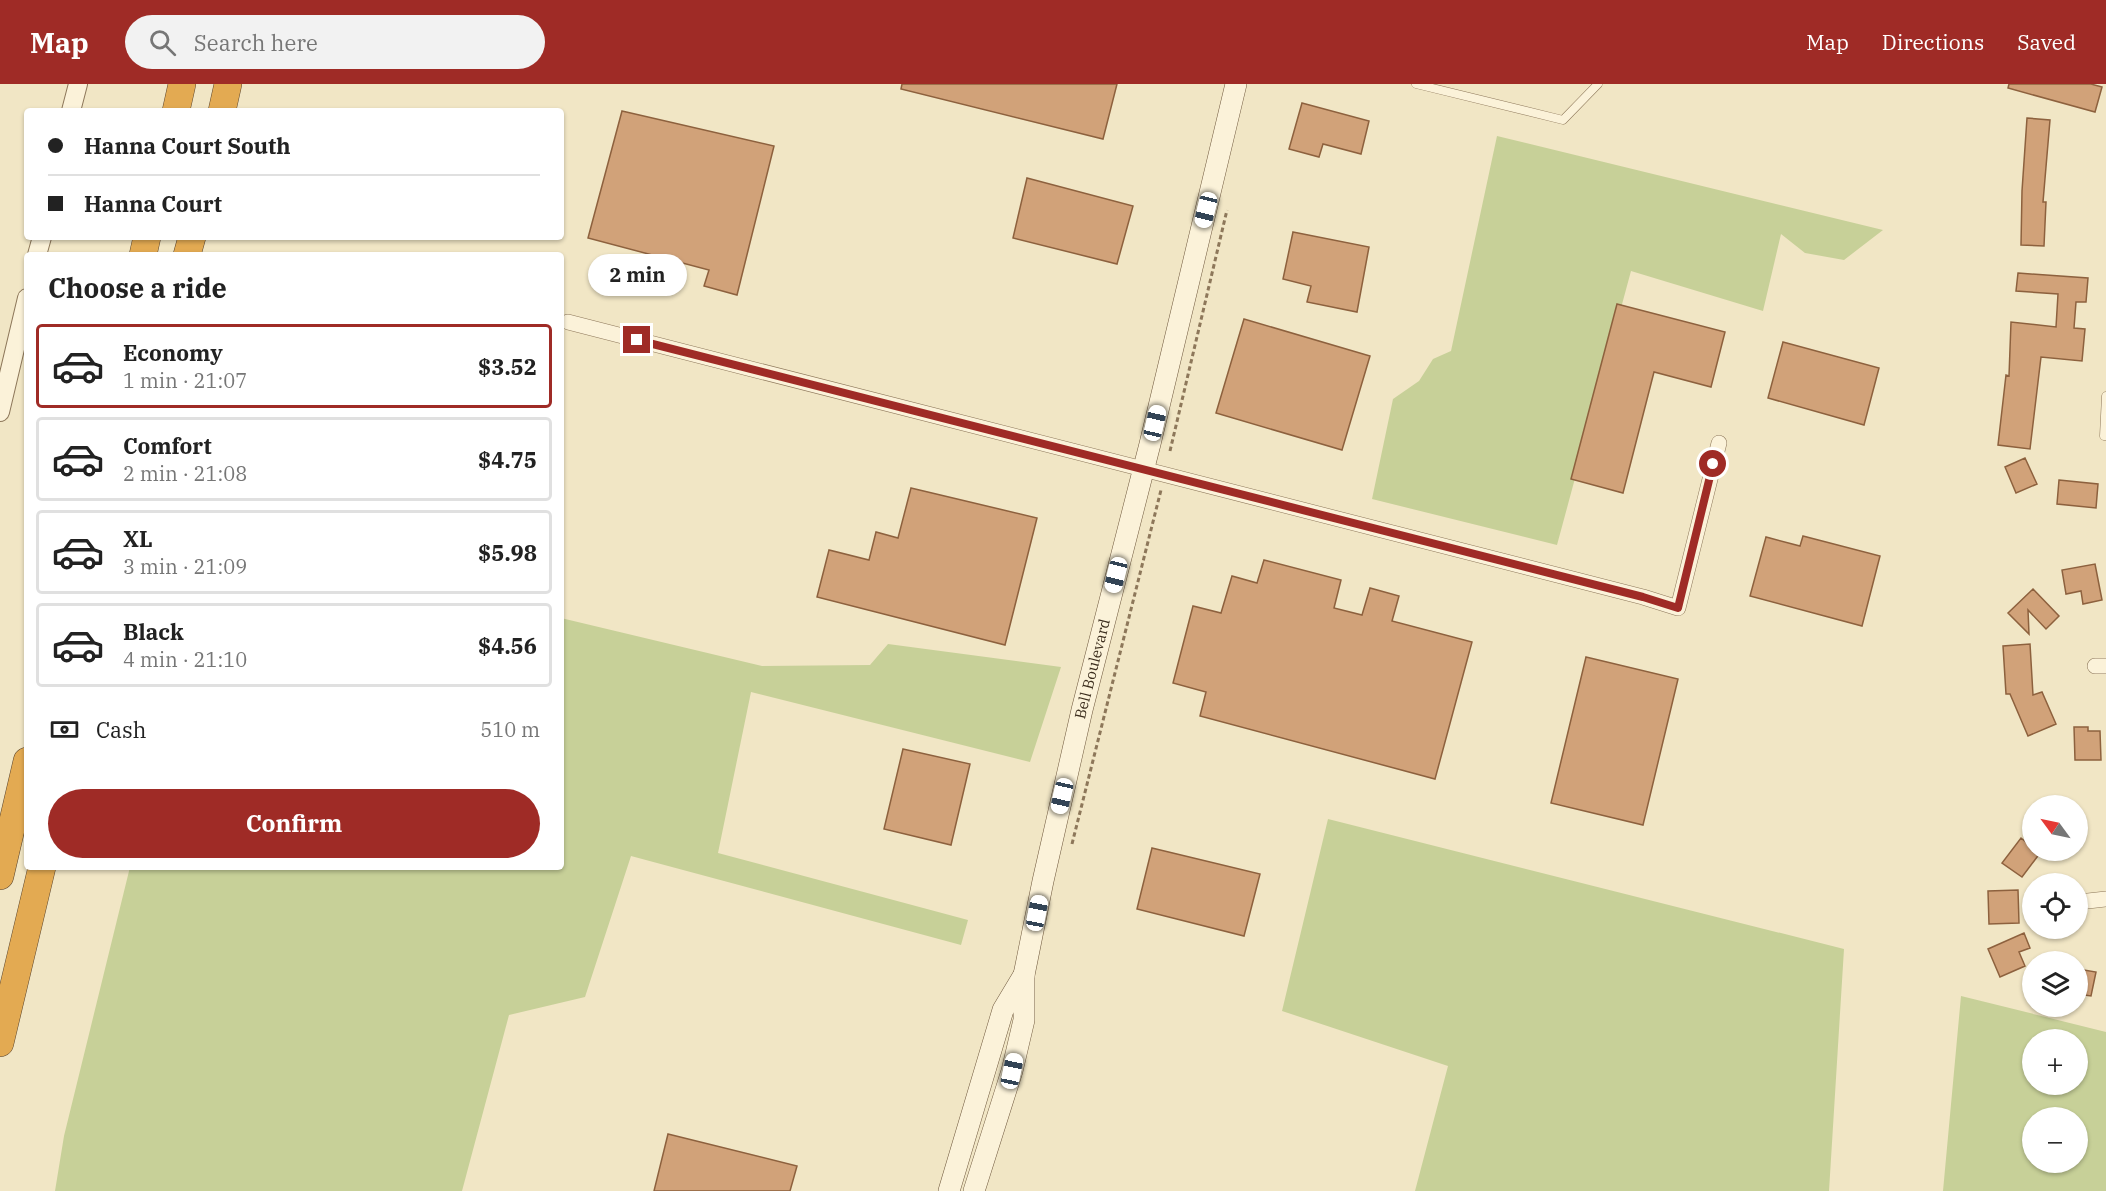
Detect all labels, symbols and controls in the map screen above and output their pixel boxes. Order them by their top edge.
search box [125,15,545,69]
text: Map [30,24,89,61]
icon: search [146,26,179,59]
text: Search here [194,28,318,57]
text: Map [1806,28,1849,56]
text: Directions [1882,28,1984,56]
text: Saved [2017,28,2076,56]
text: Hanna Court South [84,131,291,160]
text: Hanna Court [84,189,222,218]
car [1193,190,1219,230]
callout: 2 min [588,253,686,295]
text: 2 min [610,261,666,288]
text: Choose a ride [48,270,227,305]
route end [623,326,650,353]
text: Economy [123,338,223,367]
icon: car [51,339,105,393]
text: $3.52 [478,352,537,381]
text: 1 min · 21:07 [123,367,247,394]
car [1142,403,1168,443]
text: Comfort [123,431,212,460]
icon: car [51,432,105,486]
text: $4.75 [478,445,537,474]
route start [1699,450,1726,477]
text: 2 min · 21:08 [123,460,247,487]
text: XL [123,524,153,553]
icon: car [51,525,105,579]
text: $5.98 [478,538,537,567]
text: 3 min · 21:09 [123,553,247,580]
car [1103,555,1129,595]
text: Black [123,617,184,646]
street label: Bell Boulevard [1070,617,1114,721]
icon: car [51,618,105,672]
text: $4.56 [478,631,537,660]
text: 4 min · 21:10 [123,646,247,673]
icon: cash [48,713,81,746]
text: Cash [96,715,147,744]
text: 510 m [480,716,540,743]
car [1049,776,1075,816]
button: Confirm [48,789,540,858]
north arrow [2022,795,2088,861]
map controls [2022,795,2088,1173]
button: locate [2022,873,2088,939]
car [1025,894,1049,932]
button: layers [2022,951,2088,1017]
button: + [2022,1029,2088,1095]
car [999,1052,1025,1090]
button: − [2022,1107,2088,1173]

